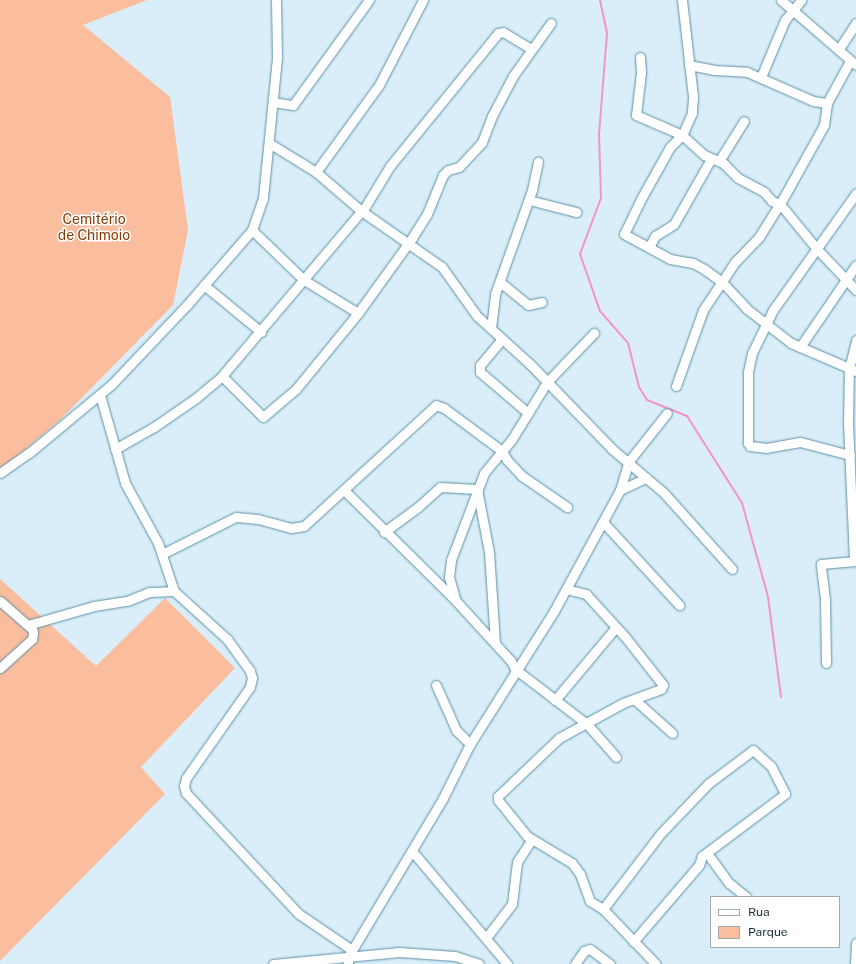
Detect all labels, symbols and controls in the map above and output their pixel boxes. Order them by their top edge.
park label: Cemitério de Chimoio [58,211,130,244]
legend [710,896,840,948]
text: Rua [748,905,770,919]
text: Parque [748,925,788,939]

